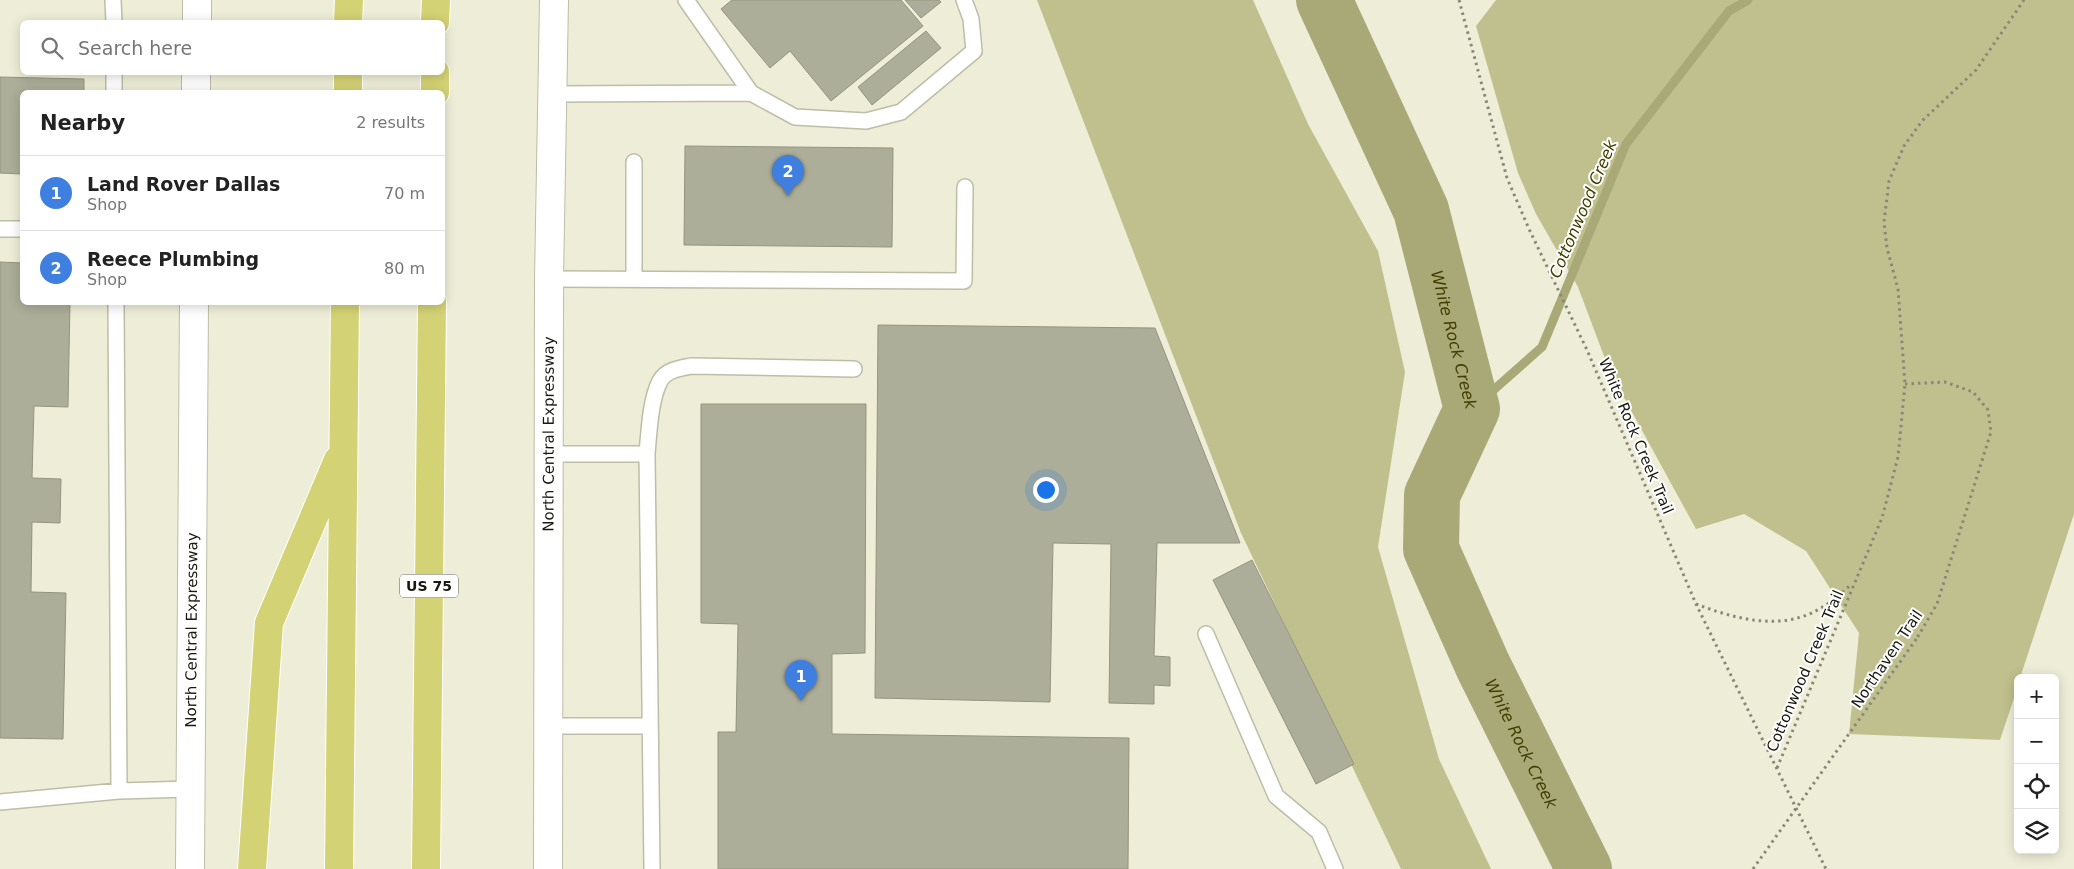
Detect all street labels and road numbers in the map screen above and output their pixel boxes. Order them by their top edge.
street label: North Central Expressway [540,336,558,532]
street label: White Rock Creek Trail [1595,355,1677,517]
street label: North Central Expressway [182,532,201,728]
road number: US 75 [400,574,458,598]
street label: Cottonwood Creek Trail [1763,587,1847,755]
street label: Northaven Trail [1848,607,1926,711]

